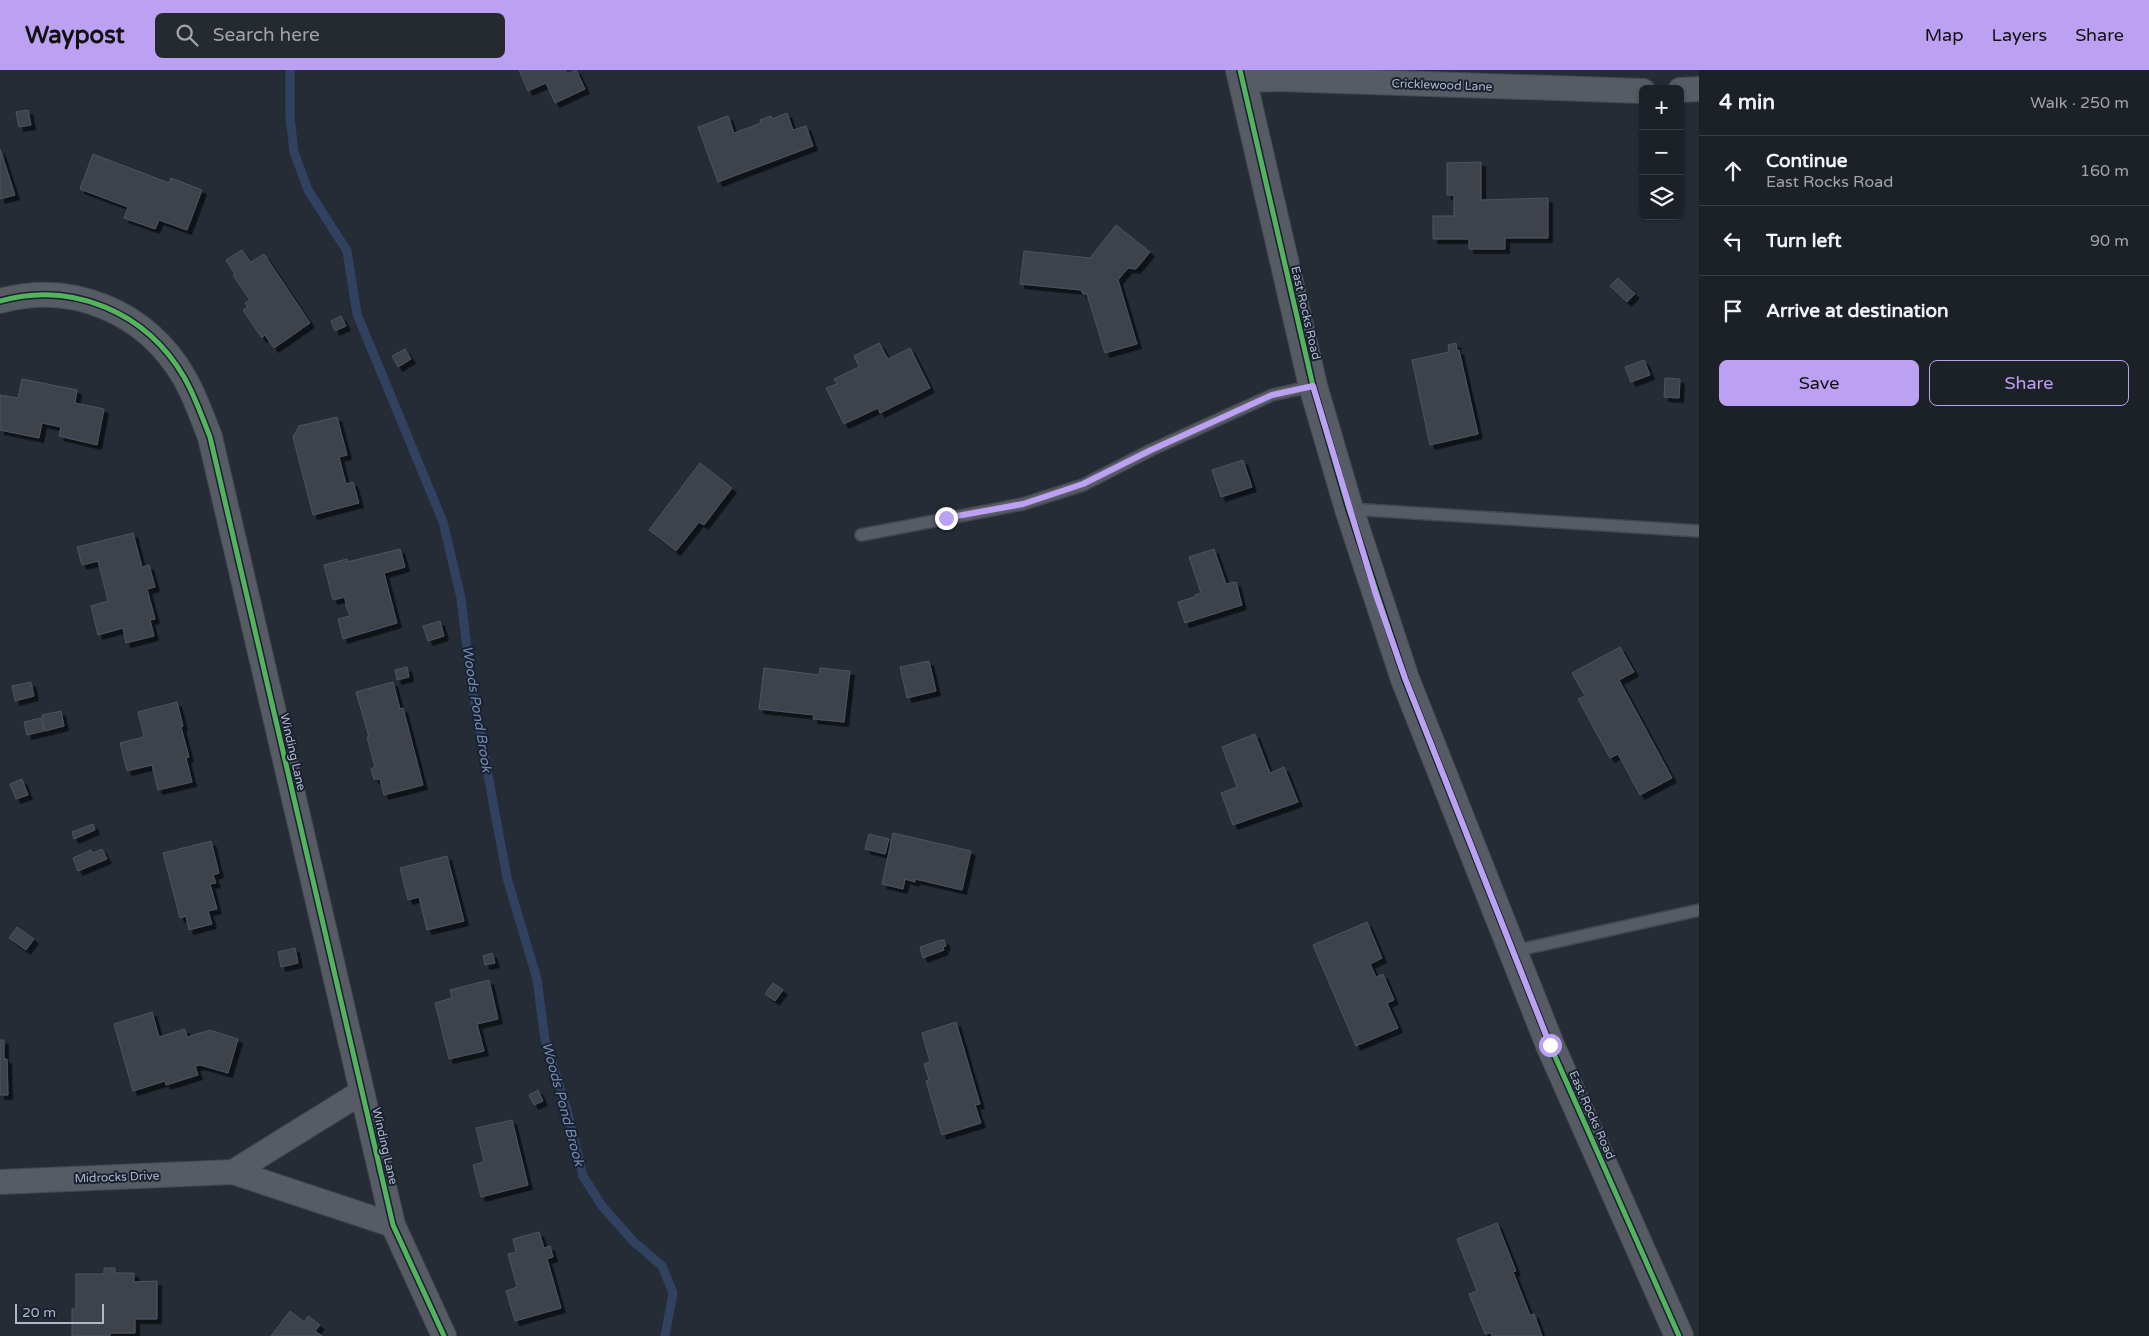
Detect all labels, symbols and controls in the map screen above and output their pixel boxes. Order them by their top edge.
search box [155,13,505,58]
text: Waypost [25,21,125,50]
icon: search [173,21,201,49]
text: Search here [213,24,320,46]
text: Map [1925,24,1964,46]
text: Layers [1992,24,2047,46]
text: Share [2075,24,2124,46]
street label: Cricklewood Lane [1391,76,1493,94]
map controls [1639,85,1684,220]
button: + [1639,85,1684,130]
text: 4 min [1719,90,1775,115]
text: Walk · 250 m [2030,93,2129,113]
button: − [1639,130,1684,175]
text: Continue [1766,150,1848,172]
icon: ahead [1719,157,1747,185]
text: 160 m [2080,161,2129,181]
text: East Rocks Road [1766,172,1893,192]
button: layers [1639,175,1684,220]
icon: left [1719,227,1747,255]
text: Turn left [1766,230,1842,252]
text: 90 m [2090,231,2129,251]
street label: East Rocks Road [1288,265,1324,361]
icon: arrive [1719,297,1747,325]
text: Arrive at destination [1766,300,1949,322]
button: Save [1719,360,1919,406]
button: Share [1929,360,2129,406]
route end [935,507,958,530]
water label: Woods Pond Brook [459,645,496,775]
street label: Winding Lane [277,712,309,792]
route start [1539,1034,1562,1057]
water label: Woods Pond Brook [538,1040,588,1169]
street label: East Rocks Road [1566,1069,1618,1161]
street label: Winding Lane [369,1106,401,1186]
street label: Midrocks Drive [74,1169,160,1185]
scale bar [15,1301,104,1324]
text: 20 m [22,1304,56,1321]

